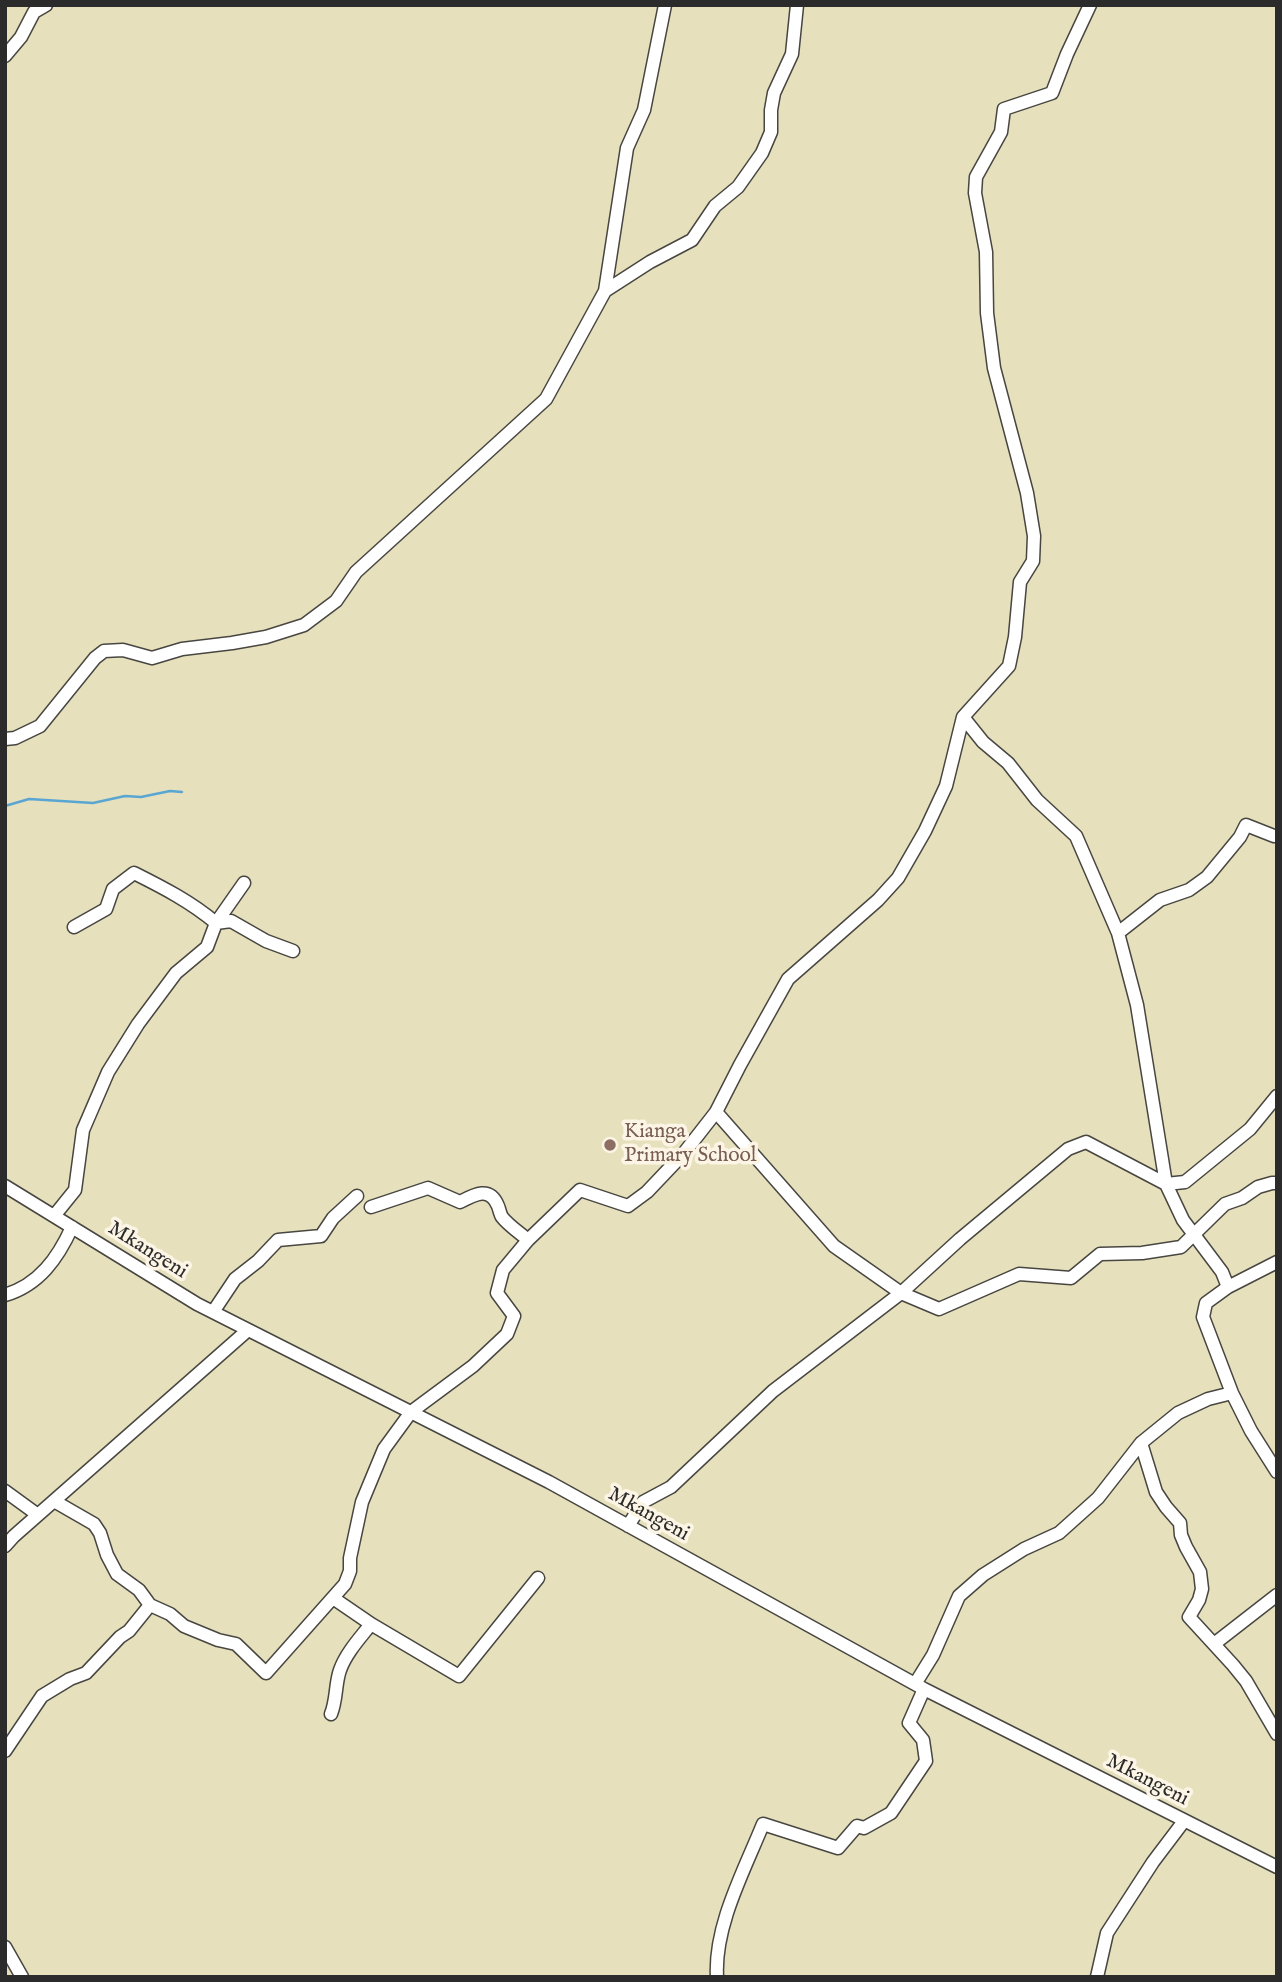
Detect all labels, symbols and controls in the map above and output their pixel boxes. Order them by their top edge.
place label: Kianga Primary School [624,1120,757,1170]
marker: Kianga Primary School [602,1137,618,1153]
street label: Mkangeni [103,1217,191,1285]
street label: Mkangeni [603,1482,693,1548]
street label: Mkangeni [1102,1750,1192,1812]

